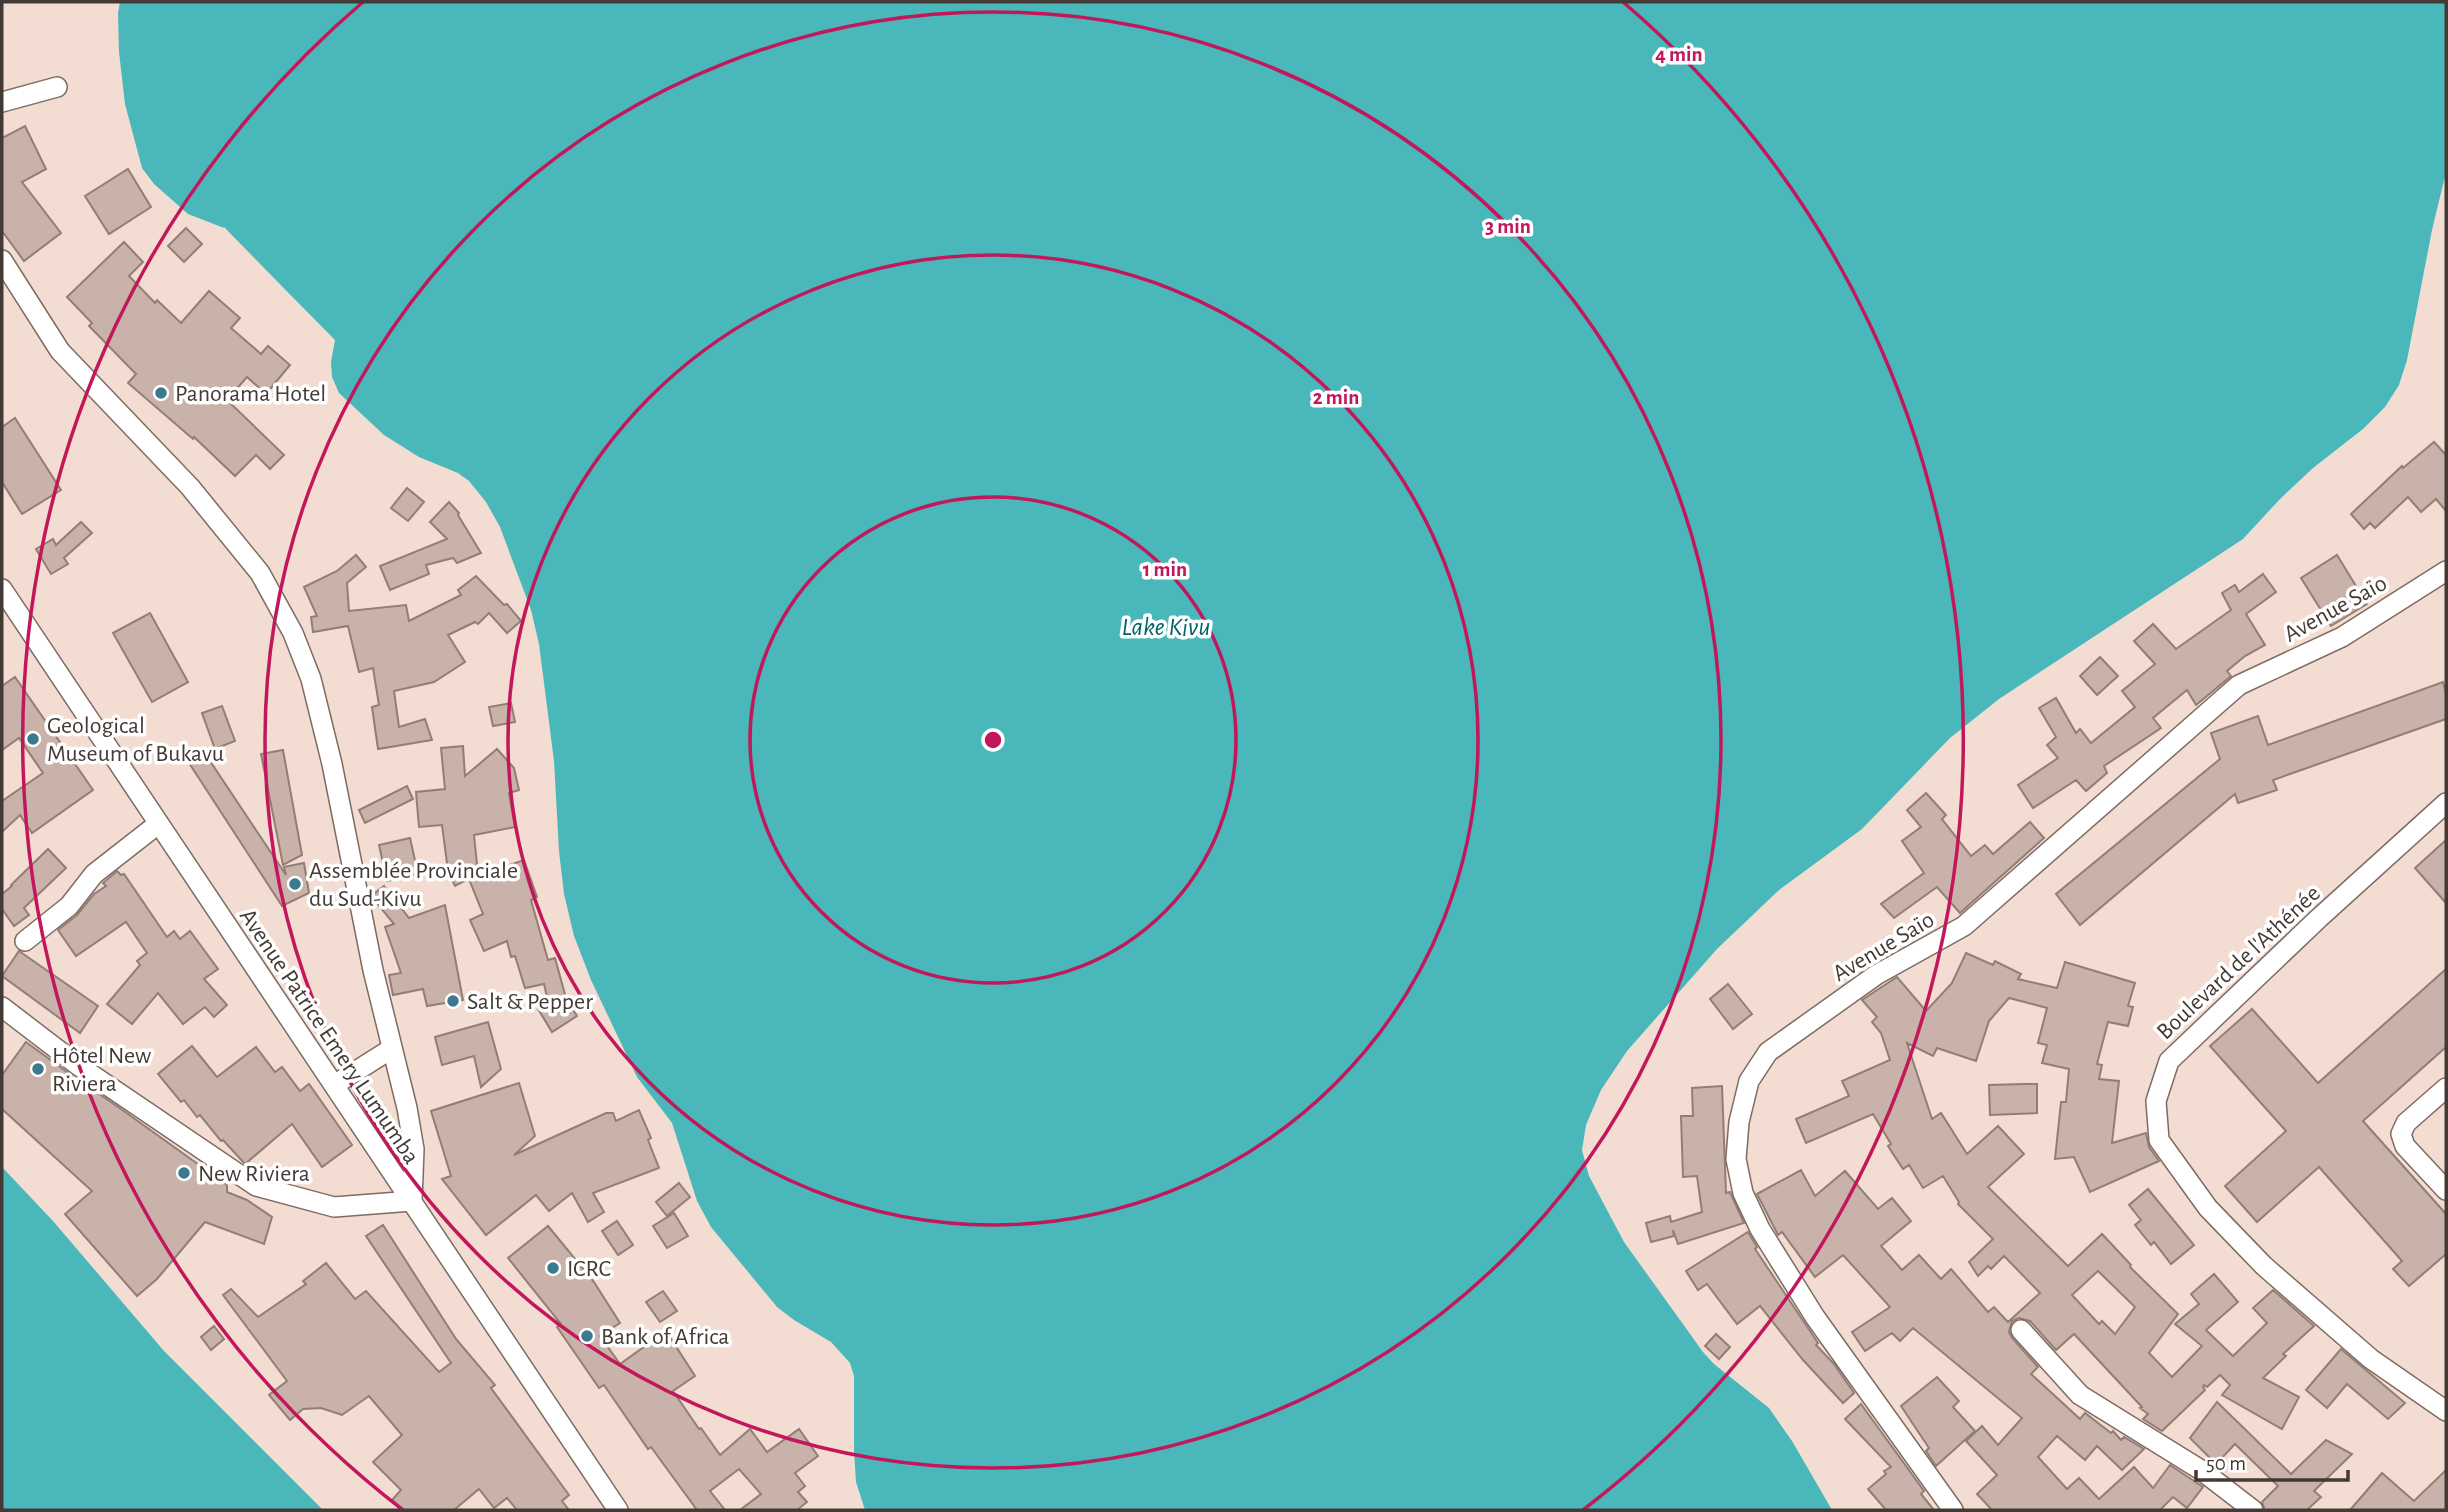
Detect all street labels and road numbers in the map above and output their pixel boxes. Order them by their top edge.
street label: Avenue Saïo [2280,571,2391,647]
street label: Boulevard de l'Athénée [2152,881,2325,1044]
street label: Avenue Patrice Emery Lumumba [235,905,424,1168]
street label: Avenue Saïo [1829,907,1938,986]

